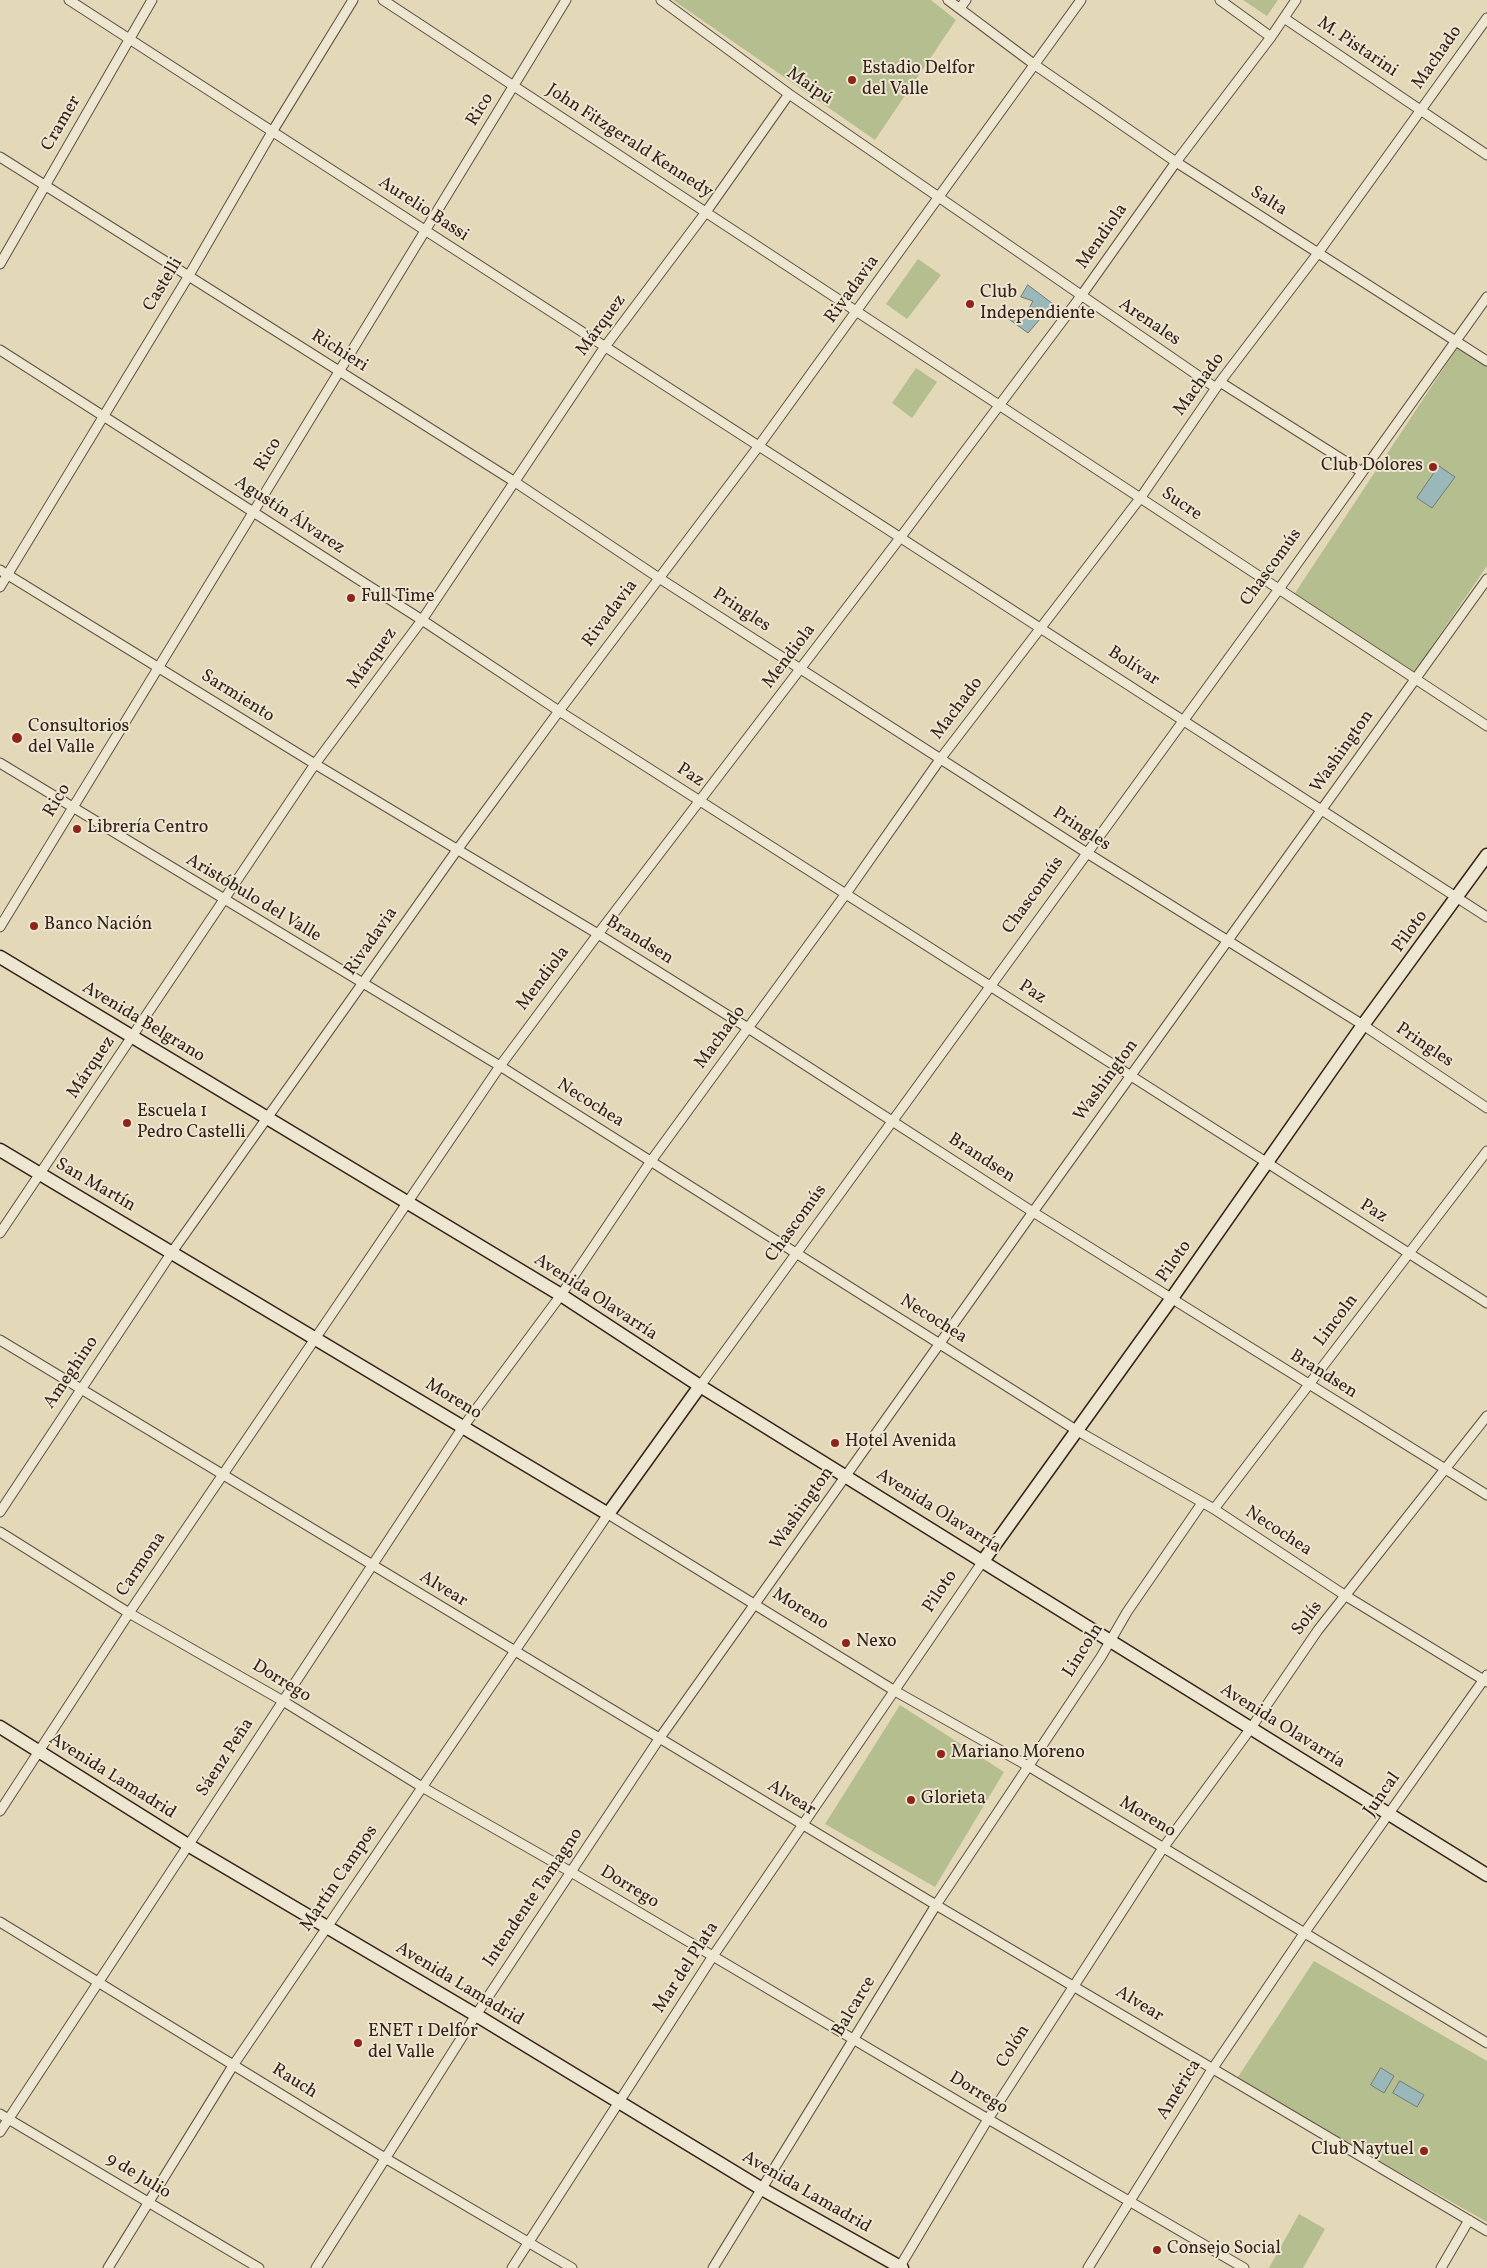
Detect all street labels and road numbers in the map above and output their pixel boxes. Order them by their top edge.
street label: M. Pistarini [1313,13,1401,83]
street label: Machado [1408,22,1468,94]
street label: Maipú [782,63,836,111]
street label: John Fitzgerald Kennedy [542,80,716,204]
street label: Rico [462,89,500,131]
street label: Cramer [38,93,86,155]
street label: Aurelio Bassi [374,173,472,247]
street label: Salta [1246,182,1290,222]
street label: Mendiola [1073,200,1133,274]
street label: Rivadavia [821,252,885,328]
street label: Castelli [139,254,189,316]
street label: Márquez [572,291,632,361]
street label: Arenales [1114,294,1184,352]
street label: Richieri [307,326,371,378]
street label: Machado [1170,349,1230,421]
street label: Rico [251,434,287,476]
street label: Agustín Álvarez [230,472,348,560]
street label: Sucre [1157,484,1205,526]
street label: Chascomús [1237,525,1307,611]
street label: Rivadavia [579,576,643,652]
street label: Pringles [708,584,774,638]
street label: Mendiola [759,621,821,693]
street label: Márquez [343,624,403,694]
street label: Bolívar [1103,642,1163,692]
street label: Sarmiento [196,666,278,728]
street label: Machado [927,673,989,745]
street label: Washington [1307,706,1379,798]
street label: Paz [672,759,708,793]
street label: Rico [40,780,76,822]
street label: Pringles [1048,803,1114,857]
street label: Aristóbulo del Valle [181,850,325,948]
street label: Chascomús [999,853,1069,939]
street label: Rivadavia [341,904,403,980]
street label: Piloto [1389,907,1433,957]
street label: Brandsen [601,912,677,970]
street label: Mendiola [513,943,575,1015]
street label: Paz [1014,976,1050,1010]
street label: Avenida Belgrano [78,978,208,1068]
street label: Machado [691,1002,751,1074]
street label: Pringles [1391,1019,1457,1073]
street label: Márquez [63,1033,121,1103]
street label: Washington [1070,1036,1144,1126]
street label: Necochea [552,1075,628,1133]
street label: Brandsen [943,1129,1019,1189]
street label: San Martín [51,1154,139,1218]
street label: Chascomús [762,1181,832,1267]
street label: Paz [1355,1195,1391,1229]
street label: Piloto [1153,1237,1197,1287]
street label: Avenida Olavarría [529,1250,661,1346]
street label: Necochea [895,1291,971,1349]
street label: Lincoln [1310,1291,1364,1351]
street label: Ameghino [40,1333,104,1413]
street label: Brandsen [1285,1346,1361,1404]
street label: Moreno [421,1375,485,1425]
street label: Washington [767,1463,839,1555]
street label: Avenida Olavarría [872,1465,1004,1559]
street label: Necochea [1241,1502,1315,1562]
street label: Carmona [113,1529,171,1601]
street label: Alvear [415,1567,471,1613]
street label: Piloto [919,1567,963,1617]
street label: Moreno [768,1584,832,1636]
street label: Solís [1288,1597,1328,1641]
street label: Lincoln [1059,1620,1109,1682]
street label: Dorrego [248,1656,314,1708]
street label: Avenida Olavarría [1216,1680,1348,1774]
street label: Sáenz Peña [193,1715,259,1801]
street label: Avenida Lamadrid [45,1729,179,1825]
street label: Juncal [1360,1769,1406,1821]
street label: Alvear [763,1776,819,1822]
street label: Moreno [1115,1793,1179,1843]
street label: Martín Campos [296,1822,384,1936]
street label: Intendente Tamagno [479,1824,589,1972]
street label: Dorrego [596,1862,662,1914]
street label: Mar del Plata [650,1918,724,2018]
street label: Avenida Lamadrid [391,1938,527,2032]
street label: Balcarce [829,1973,881,2041]
street label: Alvear [1111,1982,1167,2028]
street label: Colón [992,2021,1036,2073]
street label: América [1153,2056,1207,2124]
street label: Rauch [267,2060,321,2104]
street label: Dorrego [945,2068,1011,2120]
street label: Avenida Lamadrid [738,2147,874,2239]
street label: 9 de Julio [102,2149,174,2205]

